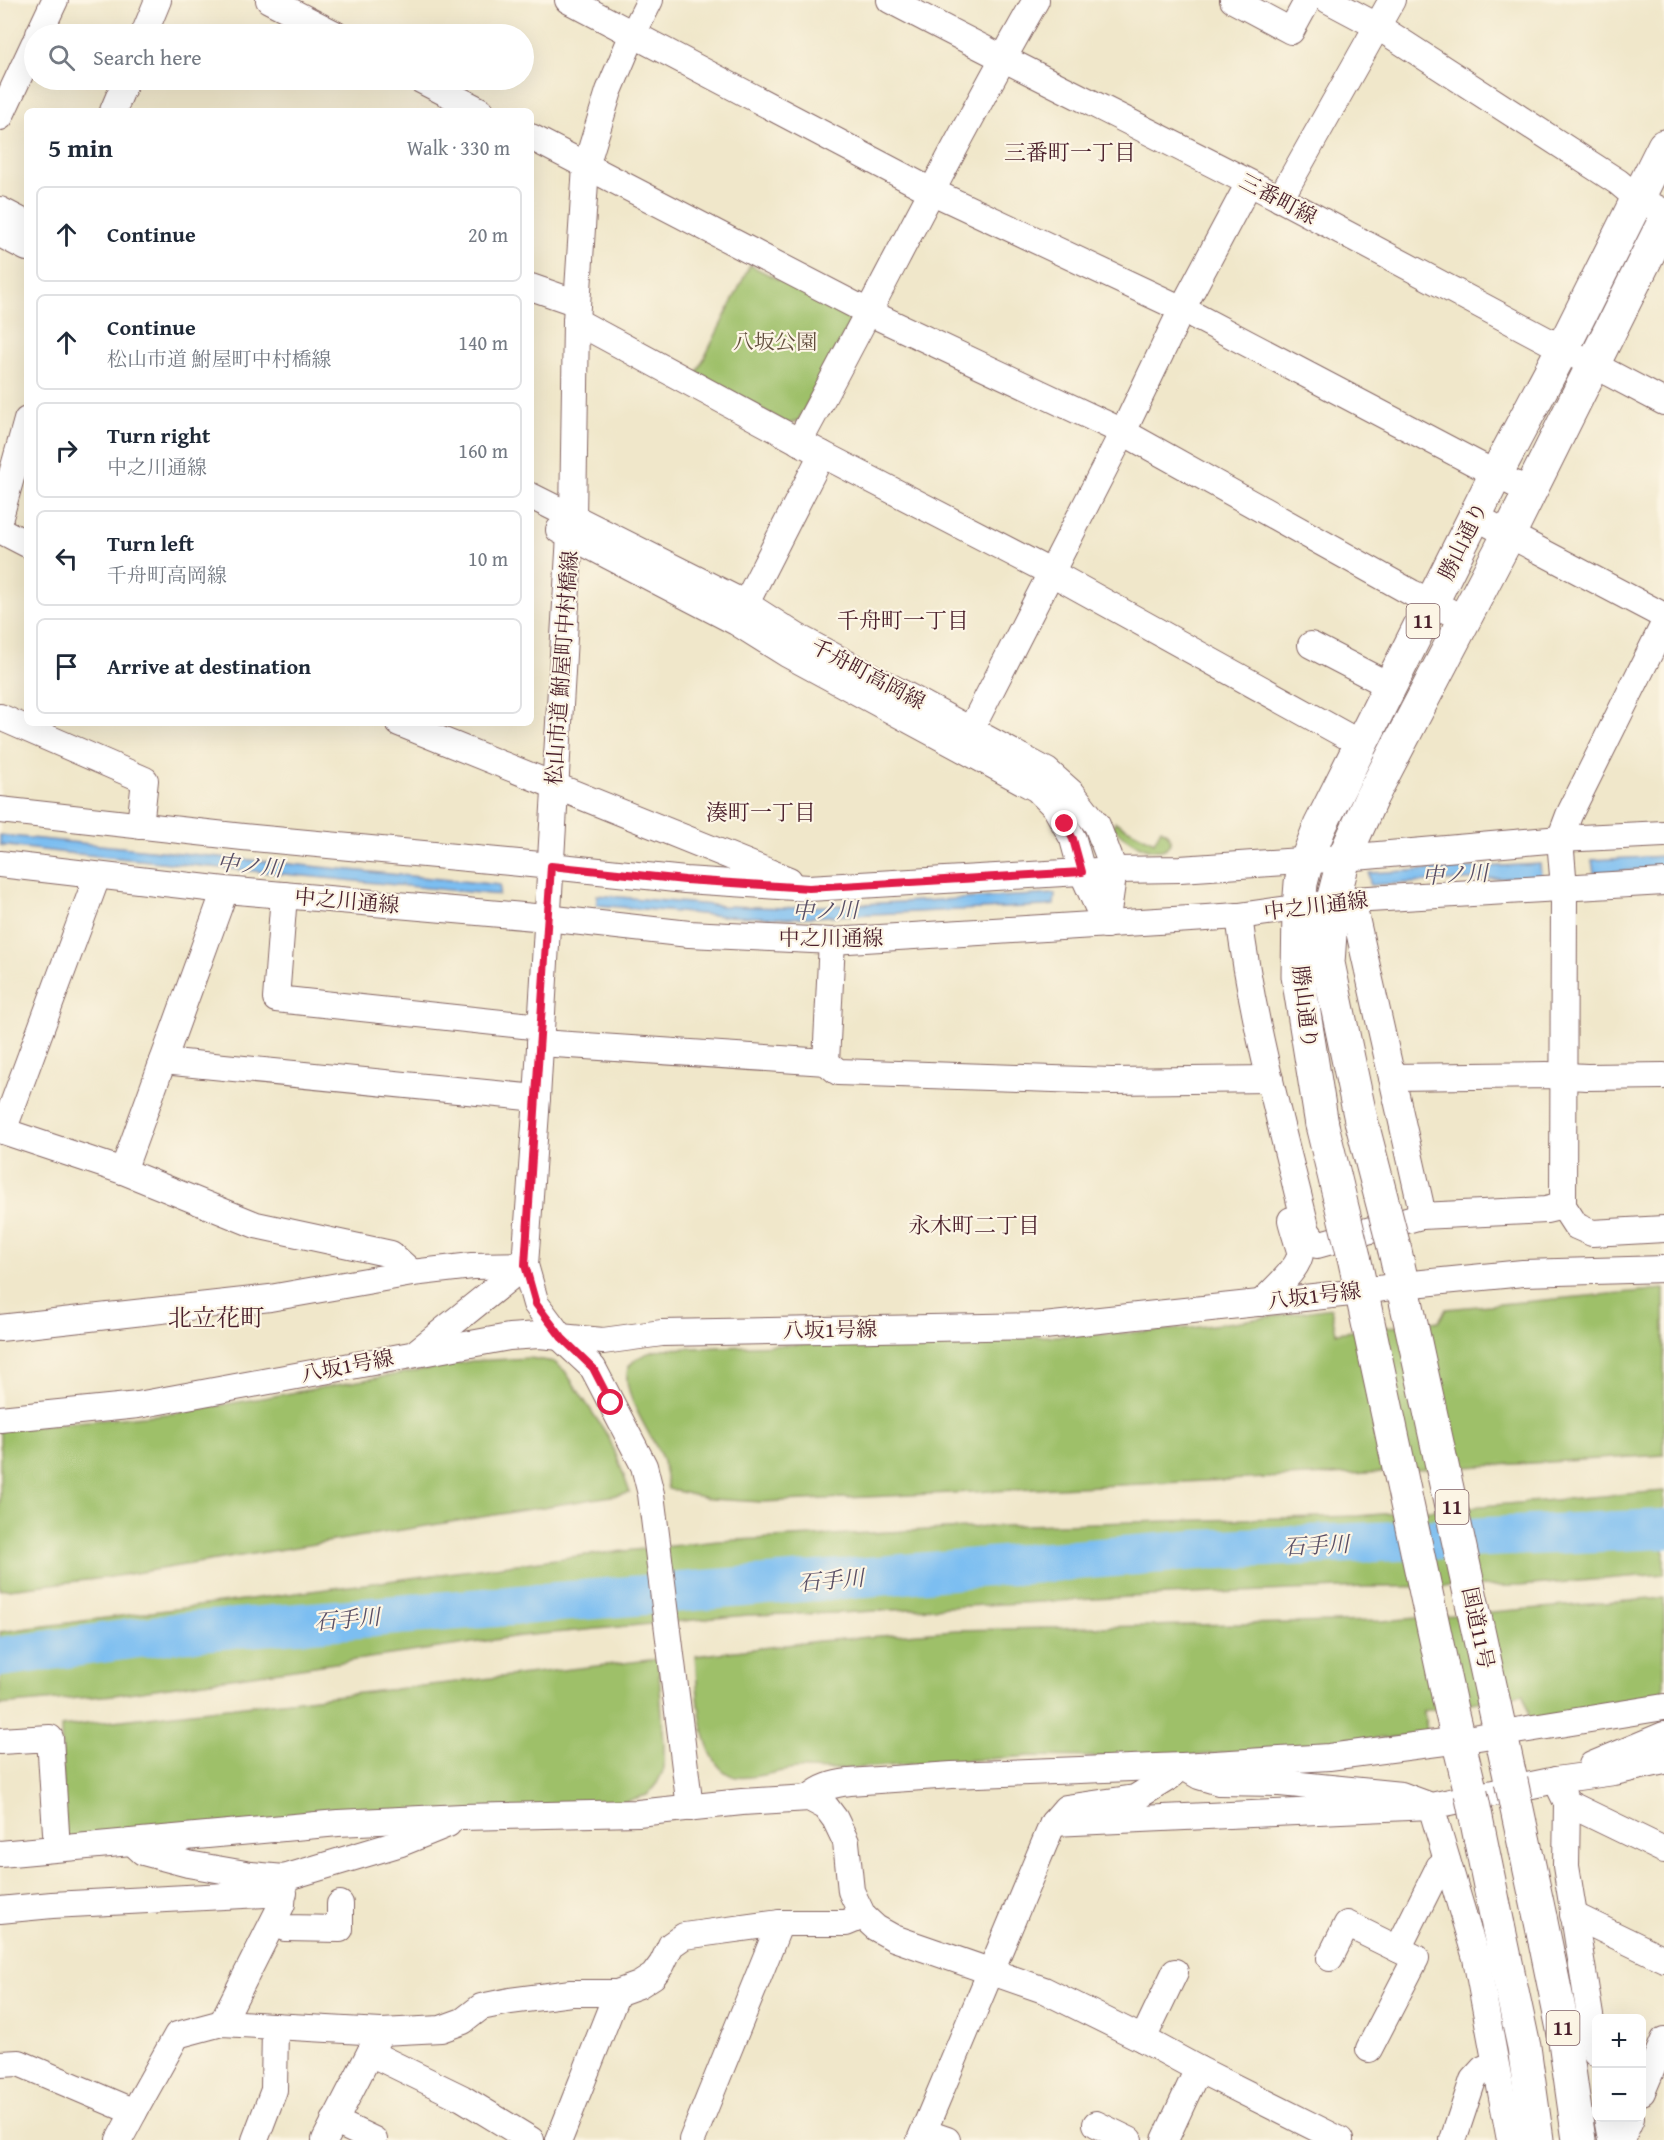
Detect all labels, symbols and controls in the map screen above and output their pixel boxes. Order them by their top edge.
search box [24,24,534,90]
icon: search [45,41,78,74]
text: Search here [93,41,202,73]
text: 5 min [48,128,113,167]
text: Walk · 330 m [407,133,510,162]
district label: 三番町一丁目 [1004,136,1136,168]
street label: 三番町線 [1234,165,1323,232]
icon: ahead [50,218,83,251]
text: Continue [107,218,196,250]
text: 20 m [468,220,508,249]
text: Continue [107,311,196,343]
icon: ahead [50,326,83,359]
park label: 八坂公園 [733,326,817,357]
text: 140 m [458,328,508,357]
text: 松山市道 鮒屋町中村橋線 [107,344,331,373]
text: Turn right [107,419,210,451]
icon: right [50,434,83,467]
text: 160 m [458,436,508,465]
text: 中之川通線 [107,452,207,481]
street label: 勝山通り [1430,496,1495,585]
text: Turn left [107,527,194,559]
icon: left [50,542,83,575]
text: 10 m [468,544,508,573]
street label: 松山市道 鮒屋町中村橋線 [538,549,585,787]
text: 千舟町高岡線 [107,560,227,589]
district label: 千舟町一丁目 [837,604,969,636]
road number: 11 [1406,604,1440,638]
street label: 千舟町高岡線 [805,630,931,717]
icon: arrive [50,650,83,683]
text: Arrive at destination [107,650,311,682]
district label: 湊町一丁目 [706,796,816,828]
route end [1051,810,1077,836]
water label: 中ノ川 [216,846,286,885]
water label: 中ノ川 [1421,856,1491,892]
street label: 中之川通線 [293,880,401,921]
street label: 中之川通線 [1262,884,1370,927]
water label: 中ノ川 [792,893,860,927]
street label: 中之川通線 [779,922,884,953]
street label: 勝山通り [1285,963,1326,1051]
district label: 永木町二丁目 [908,1209,1040,1241]
street label: 八坂1号線 [1265,1274,1363,1317]
district label: 北立花町 [168,1300,264,1335]
street label: 八坂1号線 [783,1313,877,1346]
street label: 八坂1号線 [298,1341,396,1390]
route start [597,1389,623,1415]
road number: 11 [1436,1490,1468,1524]
water label: 石手川 [1282,1527,1352,1563]
water label: 石手川 [797,1561,867,1599]
street label: 国道11号 [1455,1584,1502,1672]
water label: 石手川 [313,1600,383,1638]
road number: 11 [1546,2011,1580,2045]
map controls [1592,2014,1646,2122]
button: + [1592,2014,1646,2068]
button: − [1592,2068,1646,2122]

